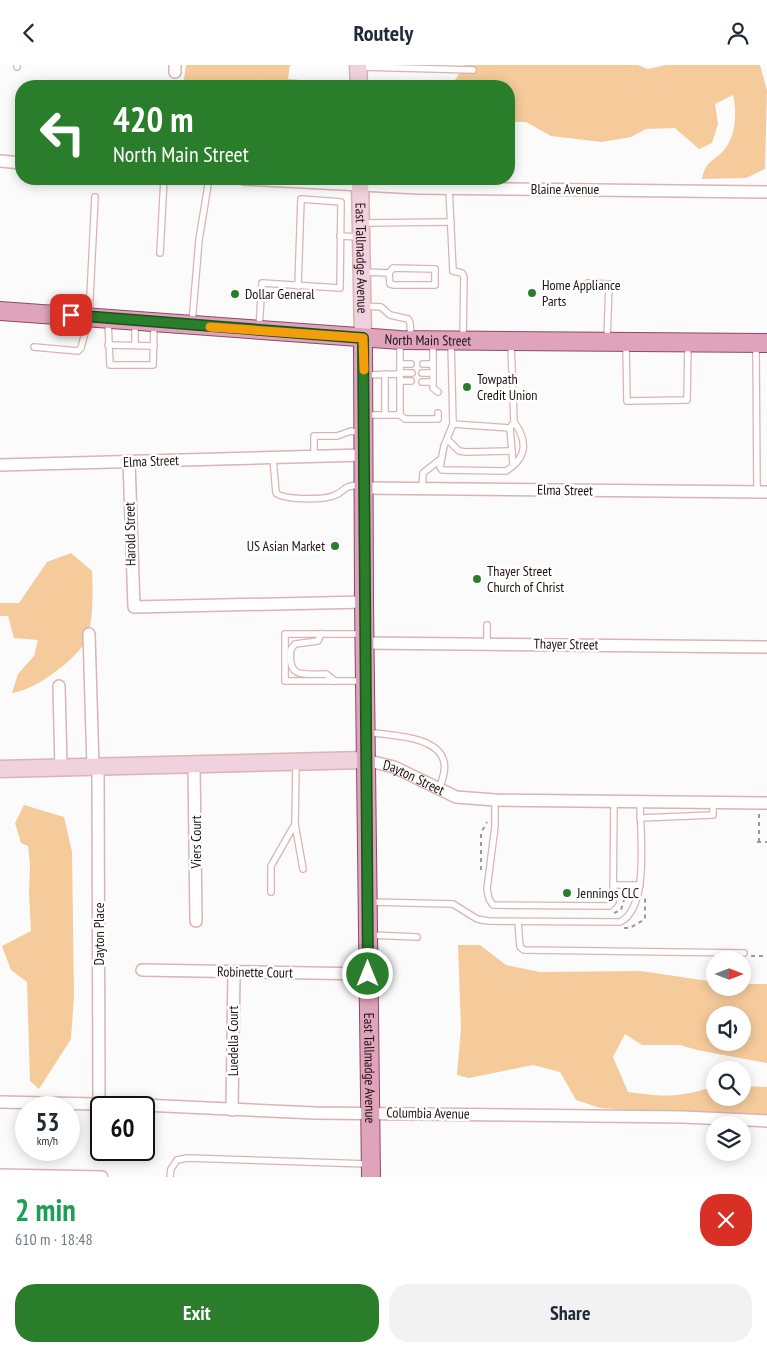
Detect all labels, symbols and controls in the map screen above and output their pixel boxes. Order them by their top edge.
icon: back [15,19,43,47]
text: Routely [354,19,413,47]
icon: person [724,19,752,47]
text: 420 m [113,96,194,142]
icon: left [30,100,95,165]
text: North Main Street [113,140,249,168]
street label: Blaine Avenue [531,180,599,198]
street label: East Tallmadge Avenue [351,202,372,314]
place label: Home Appliance Parts [542,276,621,310]
place label: Dollar General [245,285,315,303]
marker: Home Appliance Parts [526,287,538,299]
marker: Dollar General [229,288,241,300]
pin [50,294,92,336]
icon: arrive [57,301,85,329]
street label: North Main Street [384,330,471,350]
place label: Towpath Credit Union [477,370,537,404]
marker: Towpath Credit Union [461,381,473,393]
street label: Elma Street [123,451,179,471]
street label: Elma Street [537,481,593,499]
street label: Harold Street [120,502,140,566]
place label: US Asian Market [247,537,325,555]
marker: US Asian Market [329,540,341,552]
place label: Thayer Street Church of Christ [487,562,564,596]
marker: Thayer Street Church of Christ [471,573,483,585]
street label: Thayer Street [533,634,599,654]
street label: Dayton Street [381,756,448,799]
street label: Viers Court [187,815,205,870]
place label: Jennings CLC [576,884,640,902]
marker: Jennings CLC [561,887,573,899]
street label: Dayton Place [90,902,108,965]
position arrow [341,947,393,999]
north arrow [706,951,751,996]
map controls [706,951,751,1161]
street label: Robinette Court [217,962,293,982]
street label: Luedella Court [224,1006,242,1076]
button: sound [706,1006,751,1051]
street label: East Tallmadge Avenue [360,1012,379,1124]
button: search [706,1061,751,1106]
speed limit sign: 60 [90,1096,155,1161]
street label: Columbia Avenue [386,1103,470,1123]
text: 53 [36,1106,59,1138]
button: layers [706,1116,751,1161]
text: km/h [37,1133,58,1148]
text: 2 min [15,1190,76,1229]
button: close [700,1194,752,1246]
text: 610 m · 18:48 [15,1229,93,1249]
button: Exit [15,1284,379,1342]
button: Share [389,1284,752,1342]

